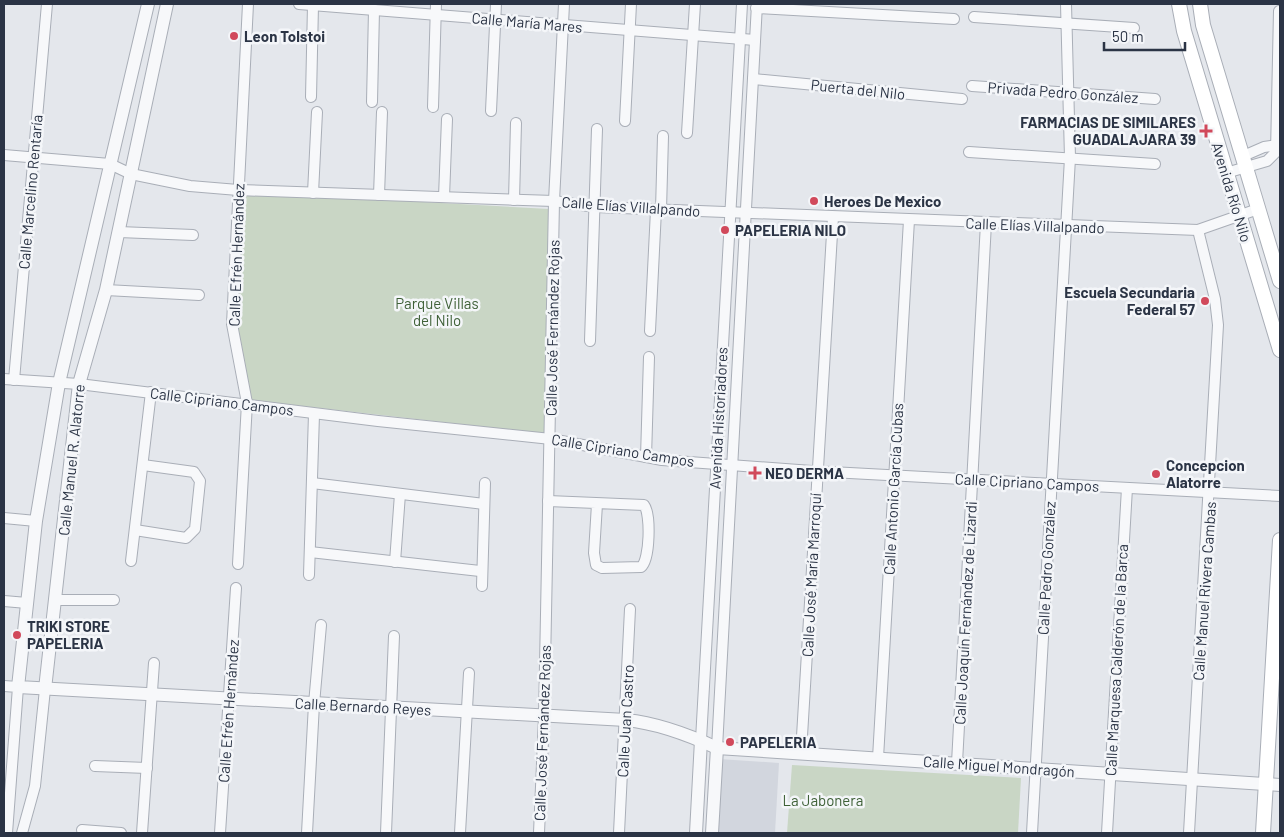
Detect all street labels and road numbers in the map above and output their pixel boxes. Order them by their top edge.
street label: Calle María Mares [471,8,583,36]
street label: Puerta del Nilo [810,75,906,103]
street label: Privada Pedro González [987,78,1139,106]
street label: Calle Marcelino Rentaría [14,114,46,270]
street label: Avenida Río Nilo [1208,140,1256,244]
street label: Calle Efrén Hernández [225,183,248,327]
street label: Calle Elías Villalpando [561,192,701,220]
street label: Calle Elías Villalpando [965,214,1105,236]
street label: Calle José Fernández Rojas [541,240,563,416]
street label: Avenida Historiadores [705,346,731,490]
street label: Calle Manuel R. Alatorre [54,383,88,537]
street label: Calle Cipriano Campos [149,383,295,419]
street label: Calle Antonio García Cubas [880,403,906,575]
street label: Calle Cipriano Campos [550,430,696,470]
street label: Calle Cipriano Campos [954,469,1100,495]
street label: Calle José María Marroquí [798,493,824,657]
street label: Calle Pedro González [1034,500,1059,635]
street label: Calle Joaquín Fernández de Lizardi [950,501,980,725]
street label: Calle Manuel Rivera Cambas [1189,501,1219,681]
street label: Calle Marquesa Calderón de la Barca [1101,544,1131,776]
street label: Calle Efrén Hernández [214,639,242,783]
street label: Calle José Fernández Rojas [530,645,554,821]
street label: Calle Juan Castro [613,664,637,778]
street label: Calle Bernardo Reyes [294,693,432,719]
street label: Calle Miguel Mondragón [923,752,1075,780]

